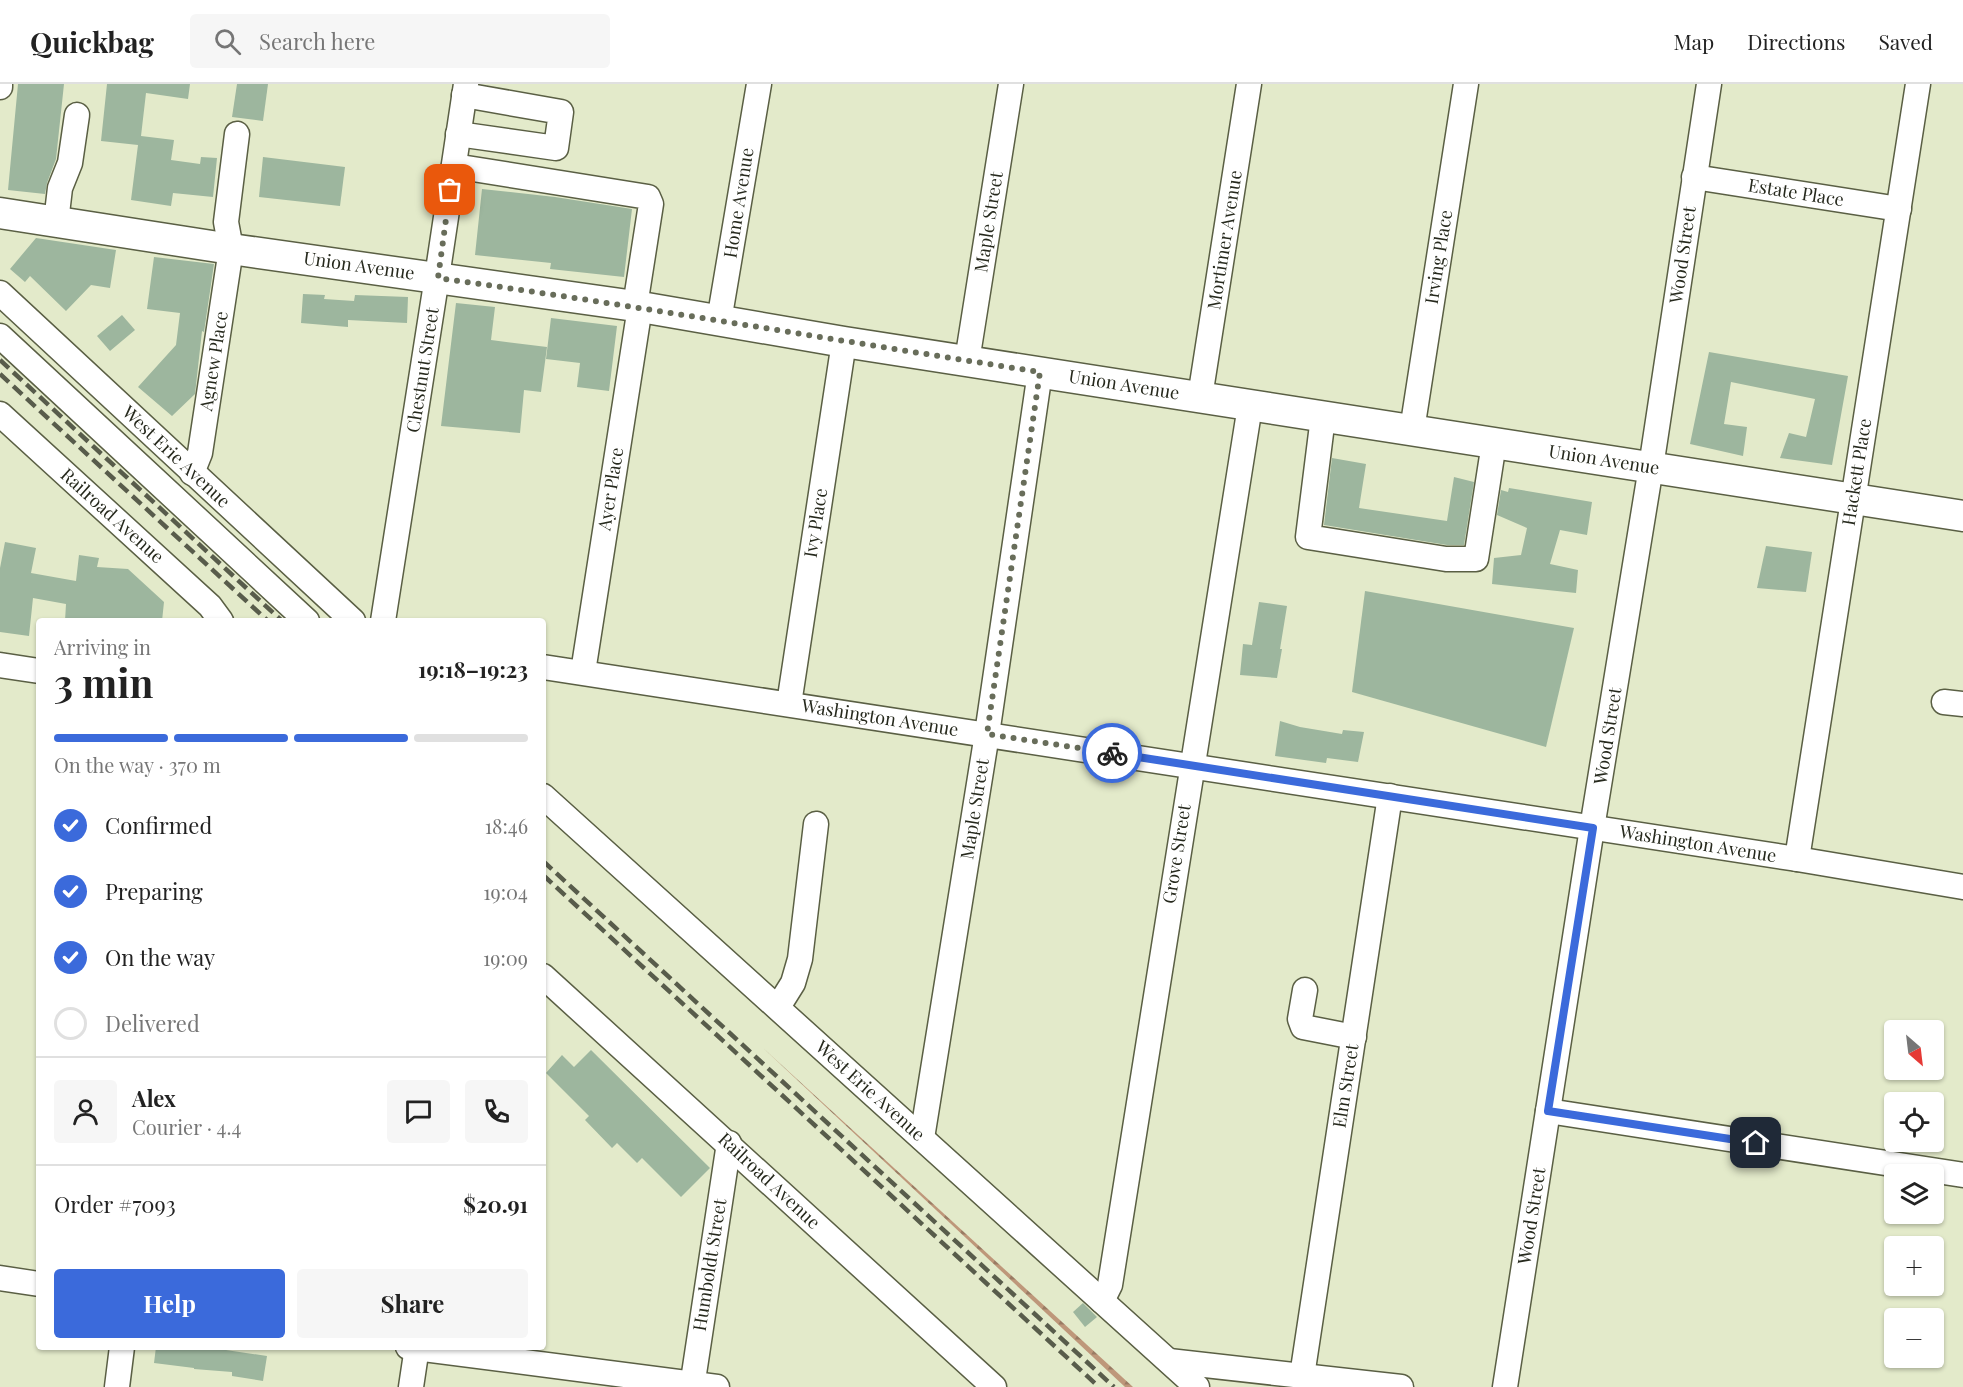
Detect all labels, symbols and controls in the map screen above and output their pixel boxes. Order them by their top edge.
search box [190,14,610,68]
text: Quickbag [30,23,154,60]
icon: search [211,25,244,58]
text: Search here [259,26,375,56]
text: Map [1673,27,1714,55]
text: Directions [1747,27,1845,55]
text: Saved [1878,27,1933,55]
street label: Home Avenue [717,146,759,260]
pin [424,164,475,215]
street label: Mortimer Avenue [1201,168,1247,311]
street label: Maple Street [968,169,1008,274]
icon: bag [433,173,466,206]
street label: Estate Place [1747,173,1846,211]
street label: Wood Street [1663,204,1701,306]
street label: Irving Place [1419,208,1457,306]
street label: Union Avenue [302,245,416,285]
street label: Chestnut Street [400,305,444,434]
street label: Agnew Place [193,309,233,414]
street label: Union Avenue [1067,363,1181,405]
street label: West Erie Avenue [117,399,236,513]
street label: Hackett Place [1836,416,1876,527]
street label: Union Avenue [1547,438,1661,480]
street label: Ayer Place [591,446,628,533]
street label: Railroad Avenue [56,462,169,568]
street label: Ivy Place [798,486,832,559]
text: Arriving in [54,633,151,660]
text: 19:18–19:23 [418,654,528,684]
text: 3 min [54,656,153,708]
street label: Wood Street [1587,685,1627,787]
street label: Washington Avenue [799,693,960,741]
courier [1082,723,1142,783]
icon: bike [1096,737,1129,770]
text: On the way · 370 m [54,751,221,778]
street label: Maple Street [954,756,994,861]
street label: Grove Street [1156,802,1196,905]
icon: check [54,809,87,842]
text: Confirmed [105,810,212,840]
text: 18:46 [485,812,528,839]
street label: Washington Avenue [1617,819,1778,867]
icon: check [54,875,87,908]
text: Preparing [105,876,203,906]
text: 19:04 [483,878,528,905]
icon: check [54,941,87,974]
text: On the way [105,942,215,972]
text: 19:09 [483,944,528,971]
text: Delivered [105,1008,200,1038]
north arrow [1884,1020,1944,1080]
map controls [1884,1020,1944,1368]
street label: West Erie Avenue [810,1034,930,1146]
street label: Elm Street [1327,1041,1364,1130]
button: person [54,1080,117,1143]
button: chat [387,1080,450,1143]
button: phone [465,1080,528,1143]
text: Alex [132,1083,176,1113]
button: locate [1884,1092,1944,1152]
text: Courier · 4.4 [132,1113,241,1140]
pin [1730,1117,1781,1168]
icon: home [1739,1126,1772,1159]
street label: Railroad Avenue [713,1127,826,1234]
button: layers [1884,1164,1944,1224]
street label: Wood Street [1511,1165,1551,1267]
text: Order #7093 [54,1189,176,1219]
text: $20.91 [463,1189,528,1219]
street label: Humboldt Street [687,1196,731,1333]
button: + [1884,1236,1944,1296]
button: Help [54,1269,285,1338]
button: Share [297,1269,528,1338]
button: − [1884,1308,1944,1368]

